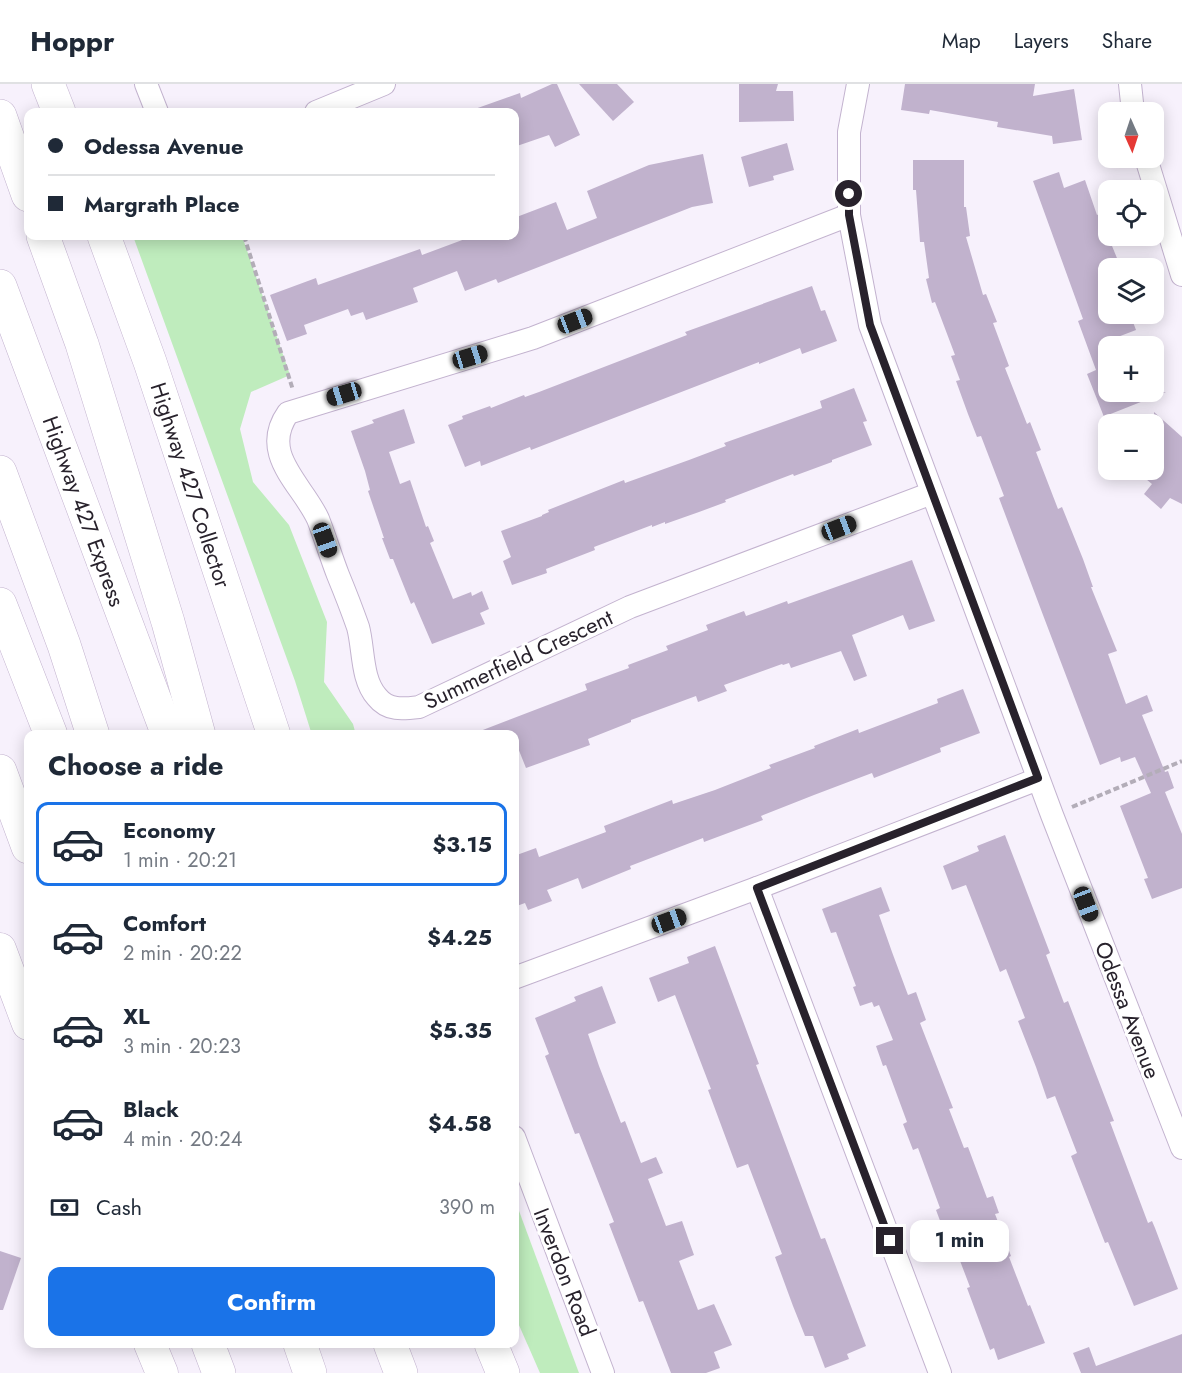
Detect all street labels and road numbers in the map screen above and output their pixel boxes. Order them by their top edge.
street label: Highway 427 Collector [143,378,240,592]
street label: Highway 427 Express [35,411,133,611]
street label: Summerfield Crescent [418,601,619,717]
street label: Odessa Avenue [1087,937,1169,1083]
street label: Inverdon Road [526,1203,604,1341]

